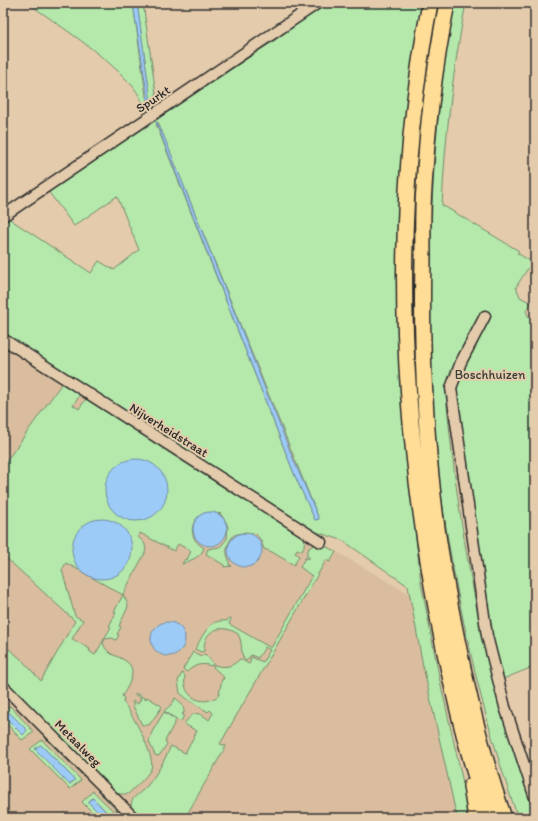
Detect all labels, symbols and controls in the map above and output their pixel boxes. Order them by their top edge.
street label: Spurkt [133,82,173,116]
park label: Boschhuizen [455,367,526,382]
street label: Nijverheidstraat [127,400,211,460]
street label: Metaalweg [52,717,105,770]

